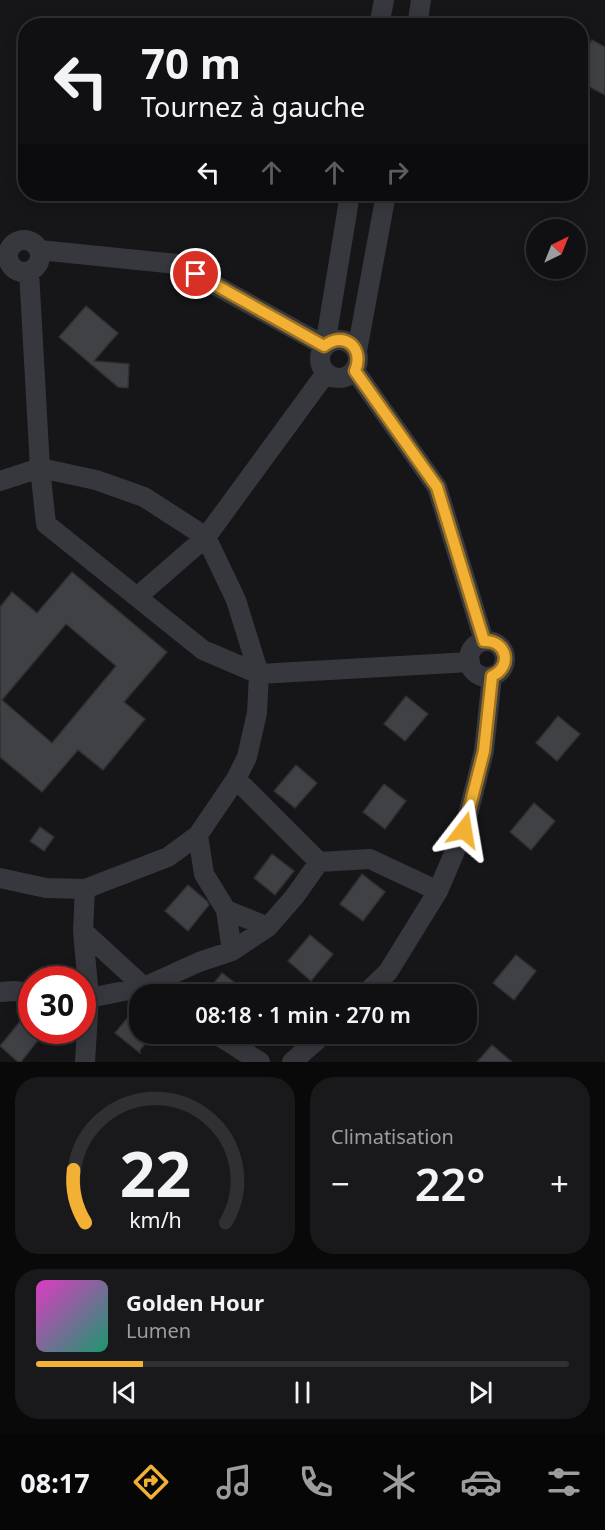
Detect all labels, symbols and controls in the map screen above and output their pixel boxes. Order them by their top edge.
text: 70 m [141,34,241,91]
icon: left [42,42,120,120]
text: Tournez à gauche [141,88,365,125]
icon: left [192,156,225,189]
icon: ahead [255,156,288,189]
icon: ahead [318,156,351,189]
icon: right [381,156,414,189]
north arrow [526,219,586,279]
map controls [526,219,586,279]
pin [170,248,221,299]
icon: arrive [179,257,212,290]
position arrow [432,798,496,862]
speed limit sign: 30 [18,966,96,1044]
text: 08:18 · 1 min · 270 m [195,999,411,1029]
text: Climatisation [331,1123,454,1150]
text: 22 [119,1130,191,1215]
text: 22° [415,1153,485,1214]
text: − [331,1161,350,1206]
text: + [550,1161,569,1206]
text: km/h [129,1205,181,1234]
text: Golden Hour [126,1287,264,1317]
text: Lumen [126,1317,191,1344]
icon: previous [108,1376,141,1409]
icon: pause [286,1376,319,1409]
icon: next [464,1376,497,1409]
icon: directions [130,1461,172,1503]
icon: music [213,1461,255,1503]
icon: phone [295,1461,337,1503]
icon: climate [378,1461,420,1503]
icon: car [460,1461,502,1503]
icon: filters [543,1461,585,1503]
text: 08:17 [20,1464,90,1501]

